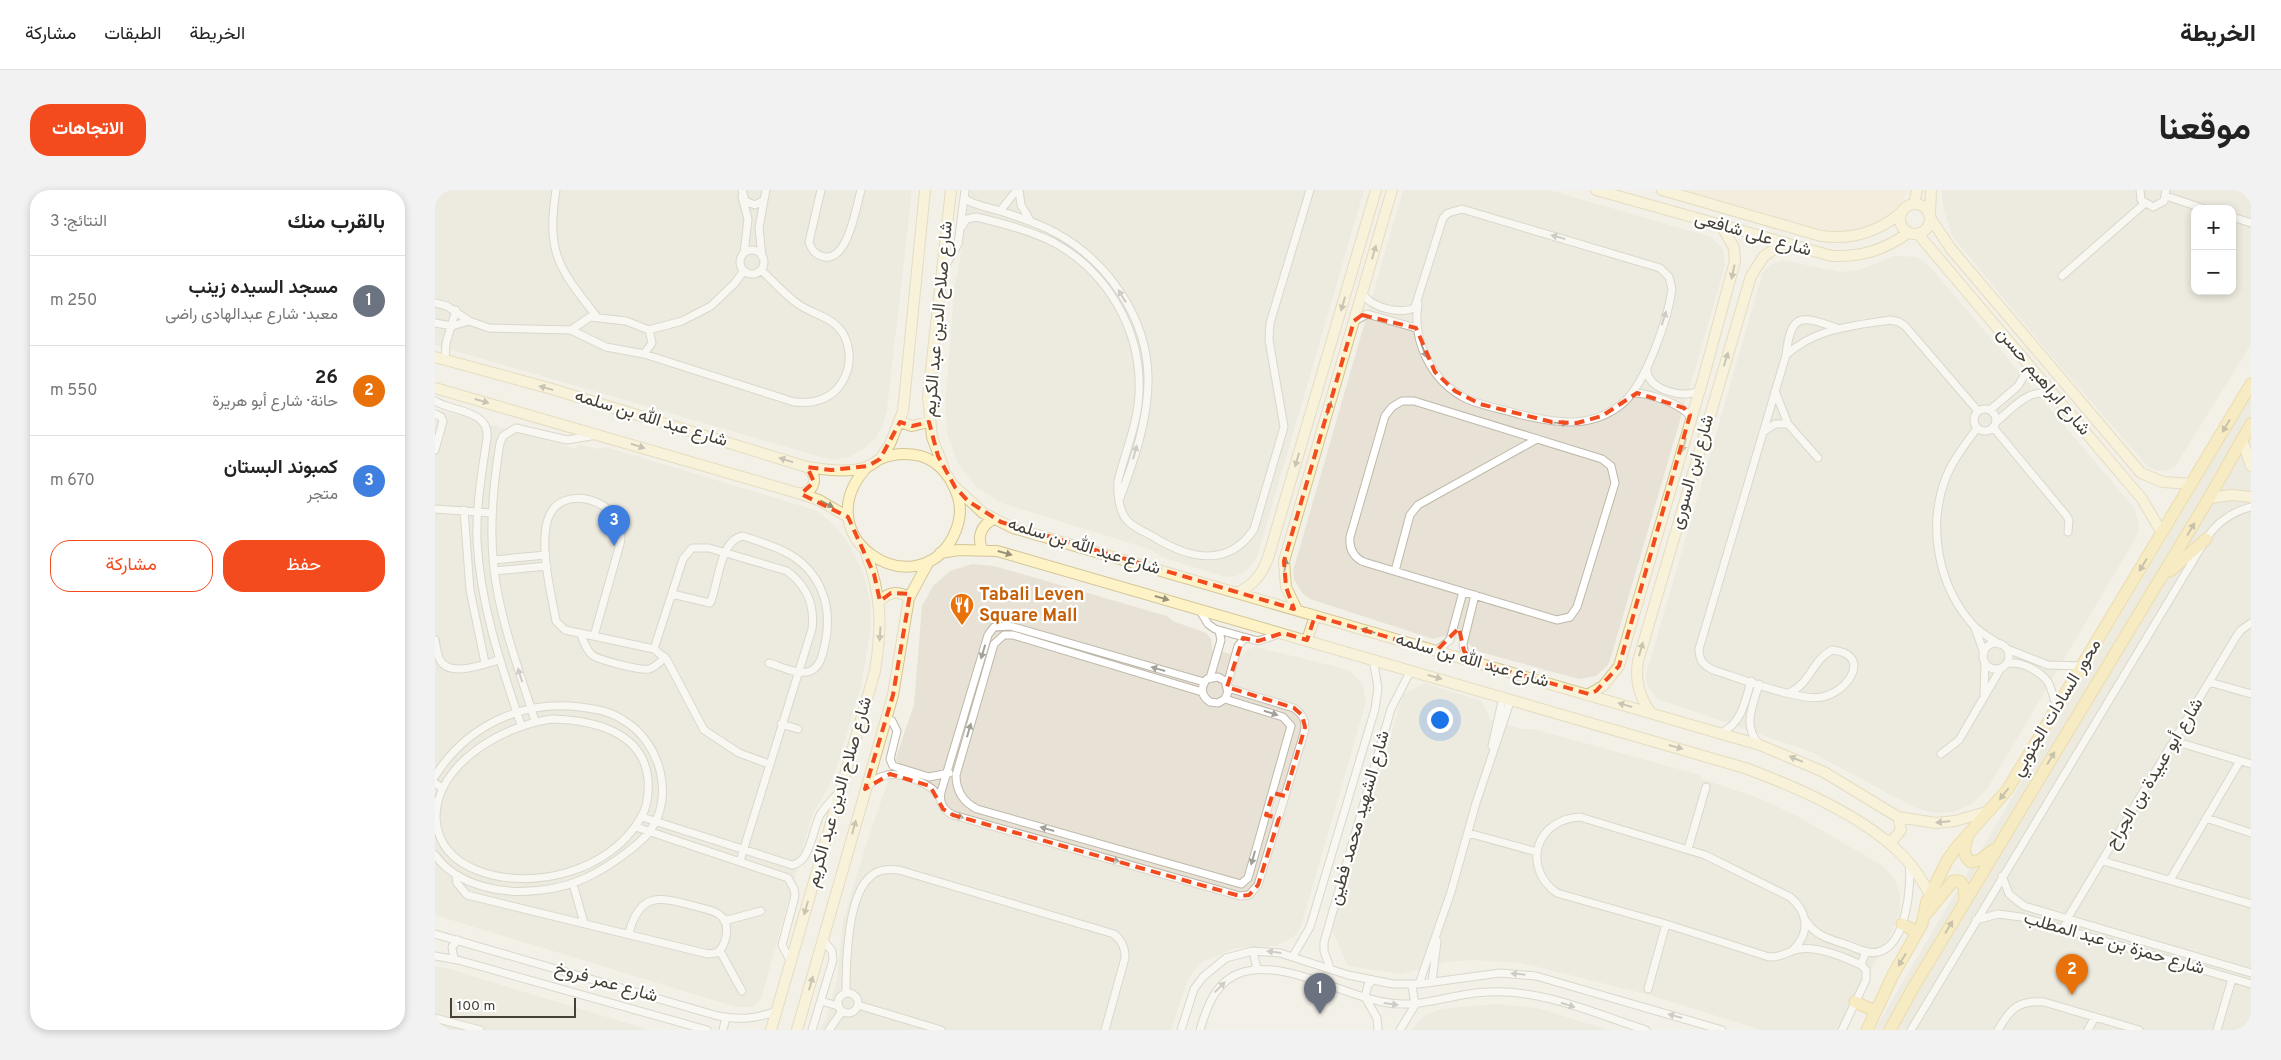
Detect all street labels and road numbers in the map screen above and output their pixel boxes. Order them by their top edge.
street label: شارع على شافعى [1692,207,1814,263]
street label: شارع صلاح الدين عبد الكريم [919,220,959,418]
street label: شارع ابراهيم حسن [1991,323,2095,441]
street label: شارع عبد الله بن سلمه [572,384,731,453]
street label: شارع ابن السورى [1666,412,1720,532]
street label: شارع عبد الله بن سلمه [1005,512,1164,581]
street label: شارع عبد الله بن سلمه [1392,627,1552,694]
street label: محور السادات الجنوبي [2007,635,2109,782]
street label: شارع صلاح الدين عبد الكريم [802,694,878,890]
street label: شارع أبو عبيدة بن الجراح [2101,694,2209,854]
street label: شارع الشهيد محمد فطين [1324,728,1396,908]
street label: شارع حمزة بن عبد المطلب [2021,907,2207,981]
street label: شارع عمر فروخ [552,957,660,1009]

